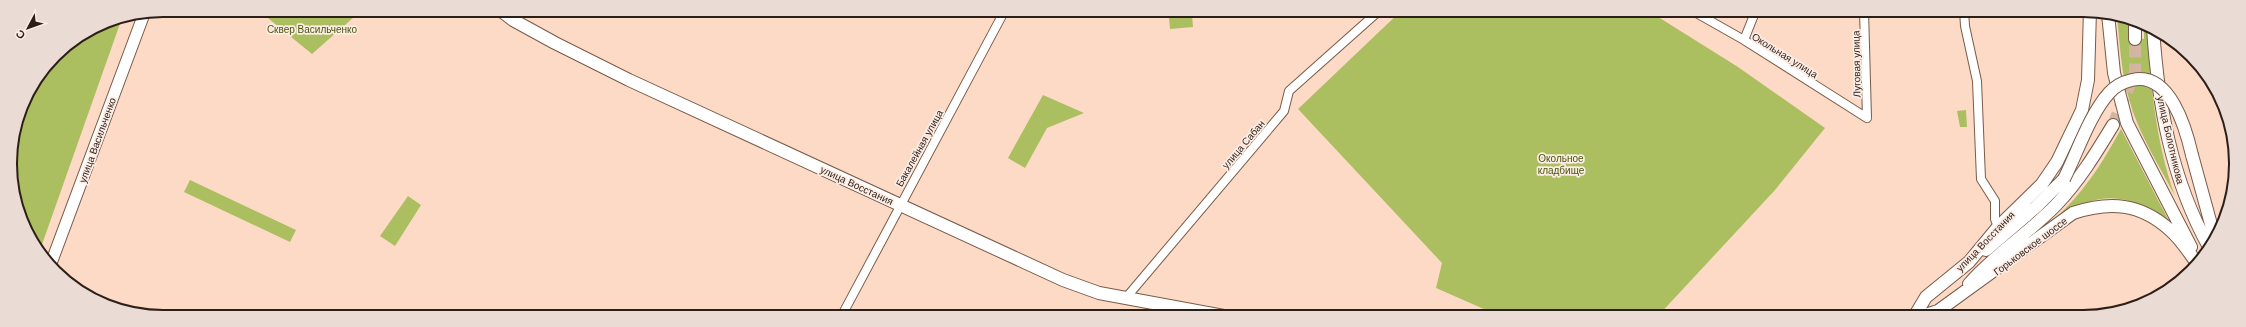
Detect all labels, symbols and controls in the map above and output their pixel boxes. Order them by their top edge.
north arrow [8,8,48,48]
park label: Сквер Васильченко [267,24,358,35]
text: С [13,28,28,41]
street label: Луговая улица [1850,30,1863,98]
street label: Окольная улица [1750,31,1820,80]
street label: улица Болотникова [2155,95,2186,186]
street label: улица Васильченко [77,96,118,184]
street label: Бакалейная улица [894,108,945,189]
street label: улица Сабан [1220,118,1267,171]
park label: Окольное кладбище [1538,153,1585,176]
street label: улица Восстания [819,164,895,207]
street label: улица Восстания [1954,209,2017,274]
street label: Горьковское шоссе [1992,215,2069,278]

